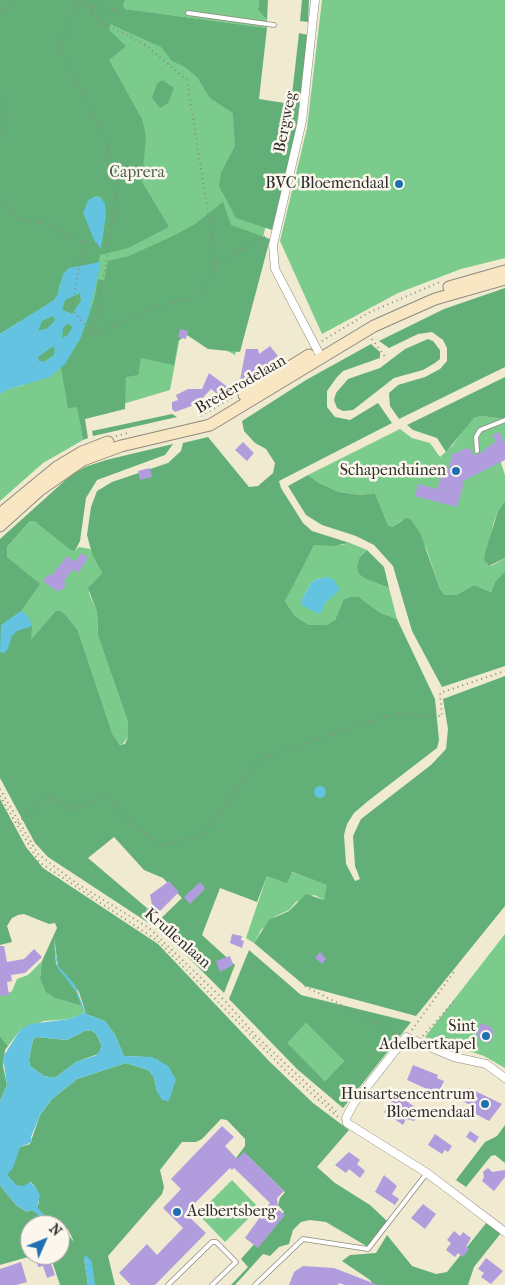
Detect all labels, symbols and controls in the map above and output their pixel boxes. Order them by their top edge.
street label: Bergweg [271,90,301,154]
park label: Caprera [109,163,165,183]
place label: BVC Bloemendaal [265,174,389,194]
marker: BVC Bloemendaal [393,178,405,190]
street label: Brederodelaan [192,351,290,419]
place label: Schapenduinen [340,461,446,481]
marker: Schapenduinen [450,465,462,477]
street label: Krullenlaan [140,905,214,973]
place label: Sint Adelbertkapel [379,1017,476,1055]
marker: Sint Adelbertkapel [480,1030,492,1042]
place label: Huisartsencentrum Bloemendaal [341,1085,475,1123]
marker: Huisartsencentrum Bloemendaal [479,1098,491,1110]
place label: Aelbertsberg [187,1202,276,1222]
marker: Aelbertsberg [171,1206,183,1218]
north arrow [20,1215,70,1265]
text: N [46,1220,65,1240]

